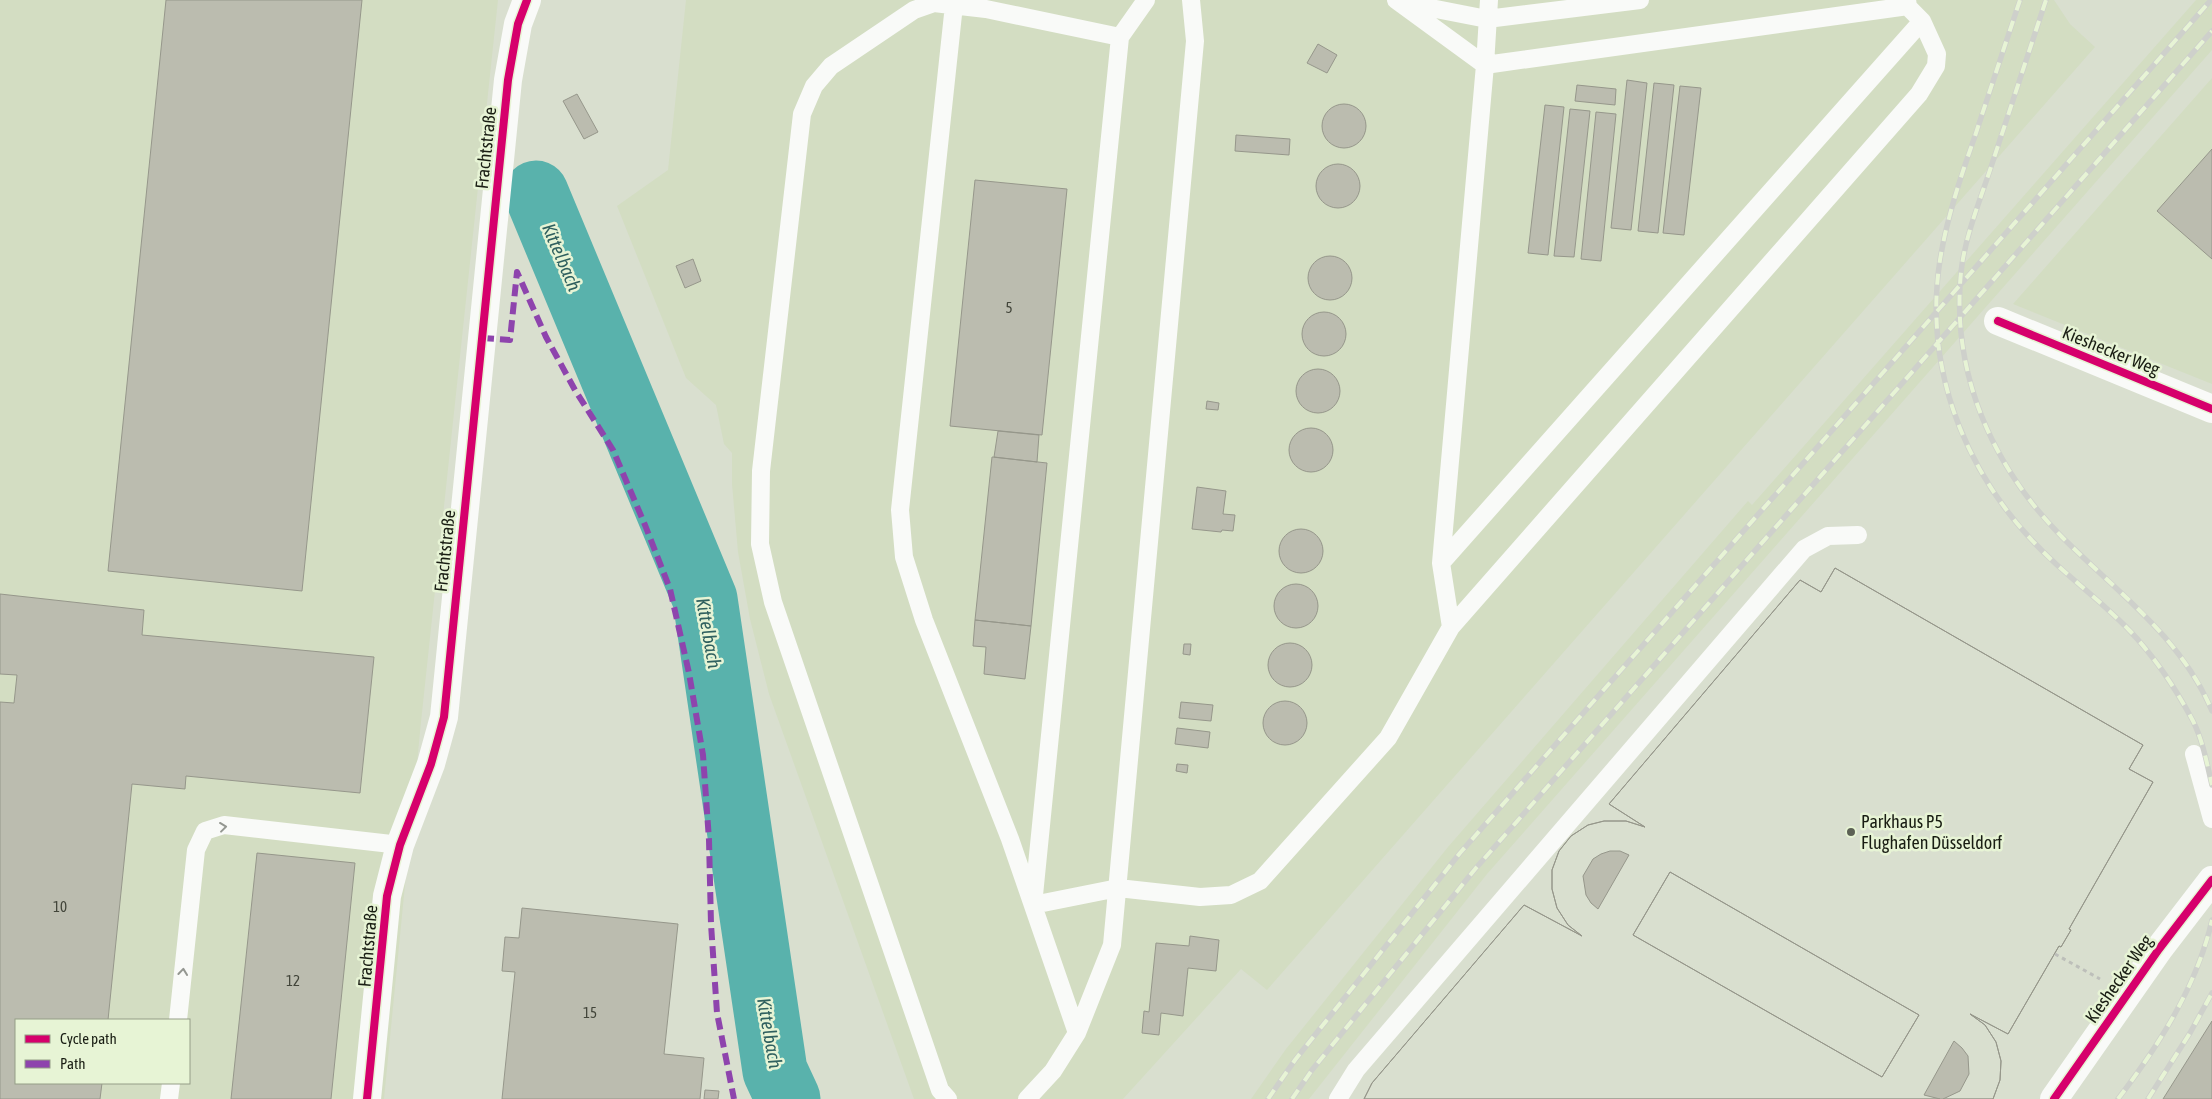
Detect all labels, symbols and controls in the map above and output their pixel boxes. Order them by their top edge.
street label: Frachtstraße [471,106,500,190]
water label: Kittelbach [538,220,586,294]
house number: 5 [1005,299,1013,316]
street label: Kieshecker Weg [2060,322,2163,380]
street label: Frachtstraße [430,509,459,593]
water label: Kittelbach [692,596,726,670]
place label: Parkhaus P5 Flughafen Düsseldorf [1861,811,2002,853]
one-way arrow [220,822,228,833]
marker: Parkhaus P5 Flughafen Düsseldorf [1845,826,1857,838]
house number: 10 [53,898,67,915]
street label: Frachtstraße [353,904,382,988]
street label: Kieshecker Weg [2080,930,2157,1027]
one-way arrow [177,967,188,975]
house number: 12 [286,972,300,989]
water label: Kittelbach [753,996,787,1070]
house number: 15 [583,1004,597,1021]
legend [15,1019,190,1084]
text: Cycle path [60,1030,117,1047]
text: Path [60,1055,86,1072]

